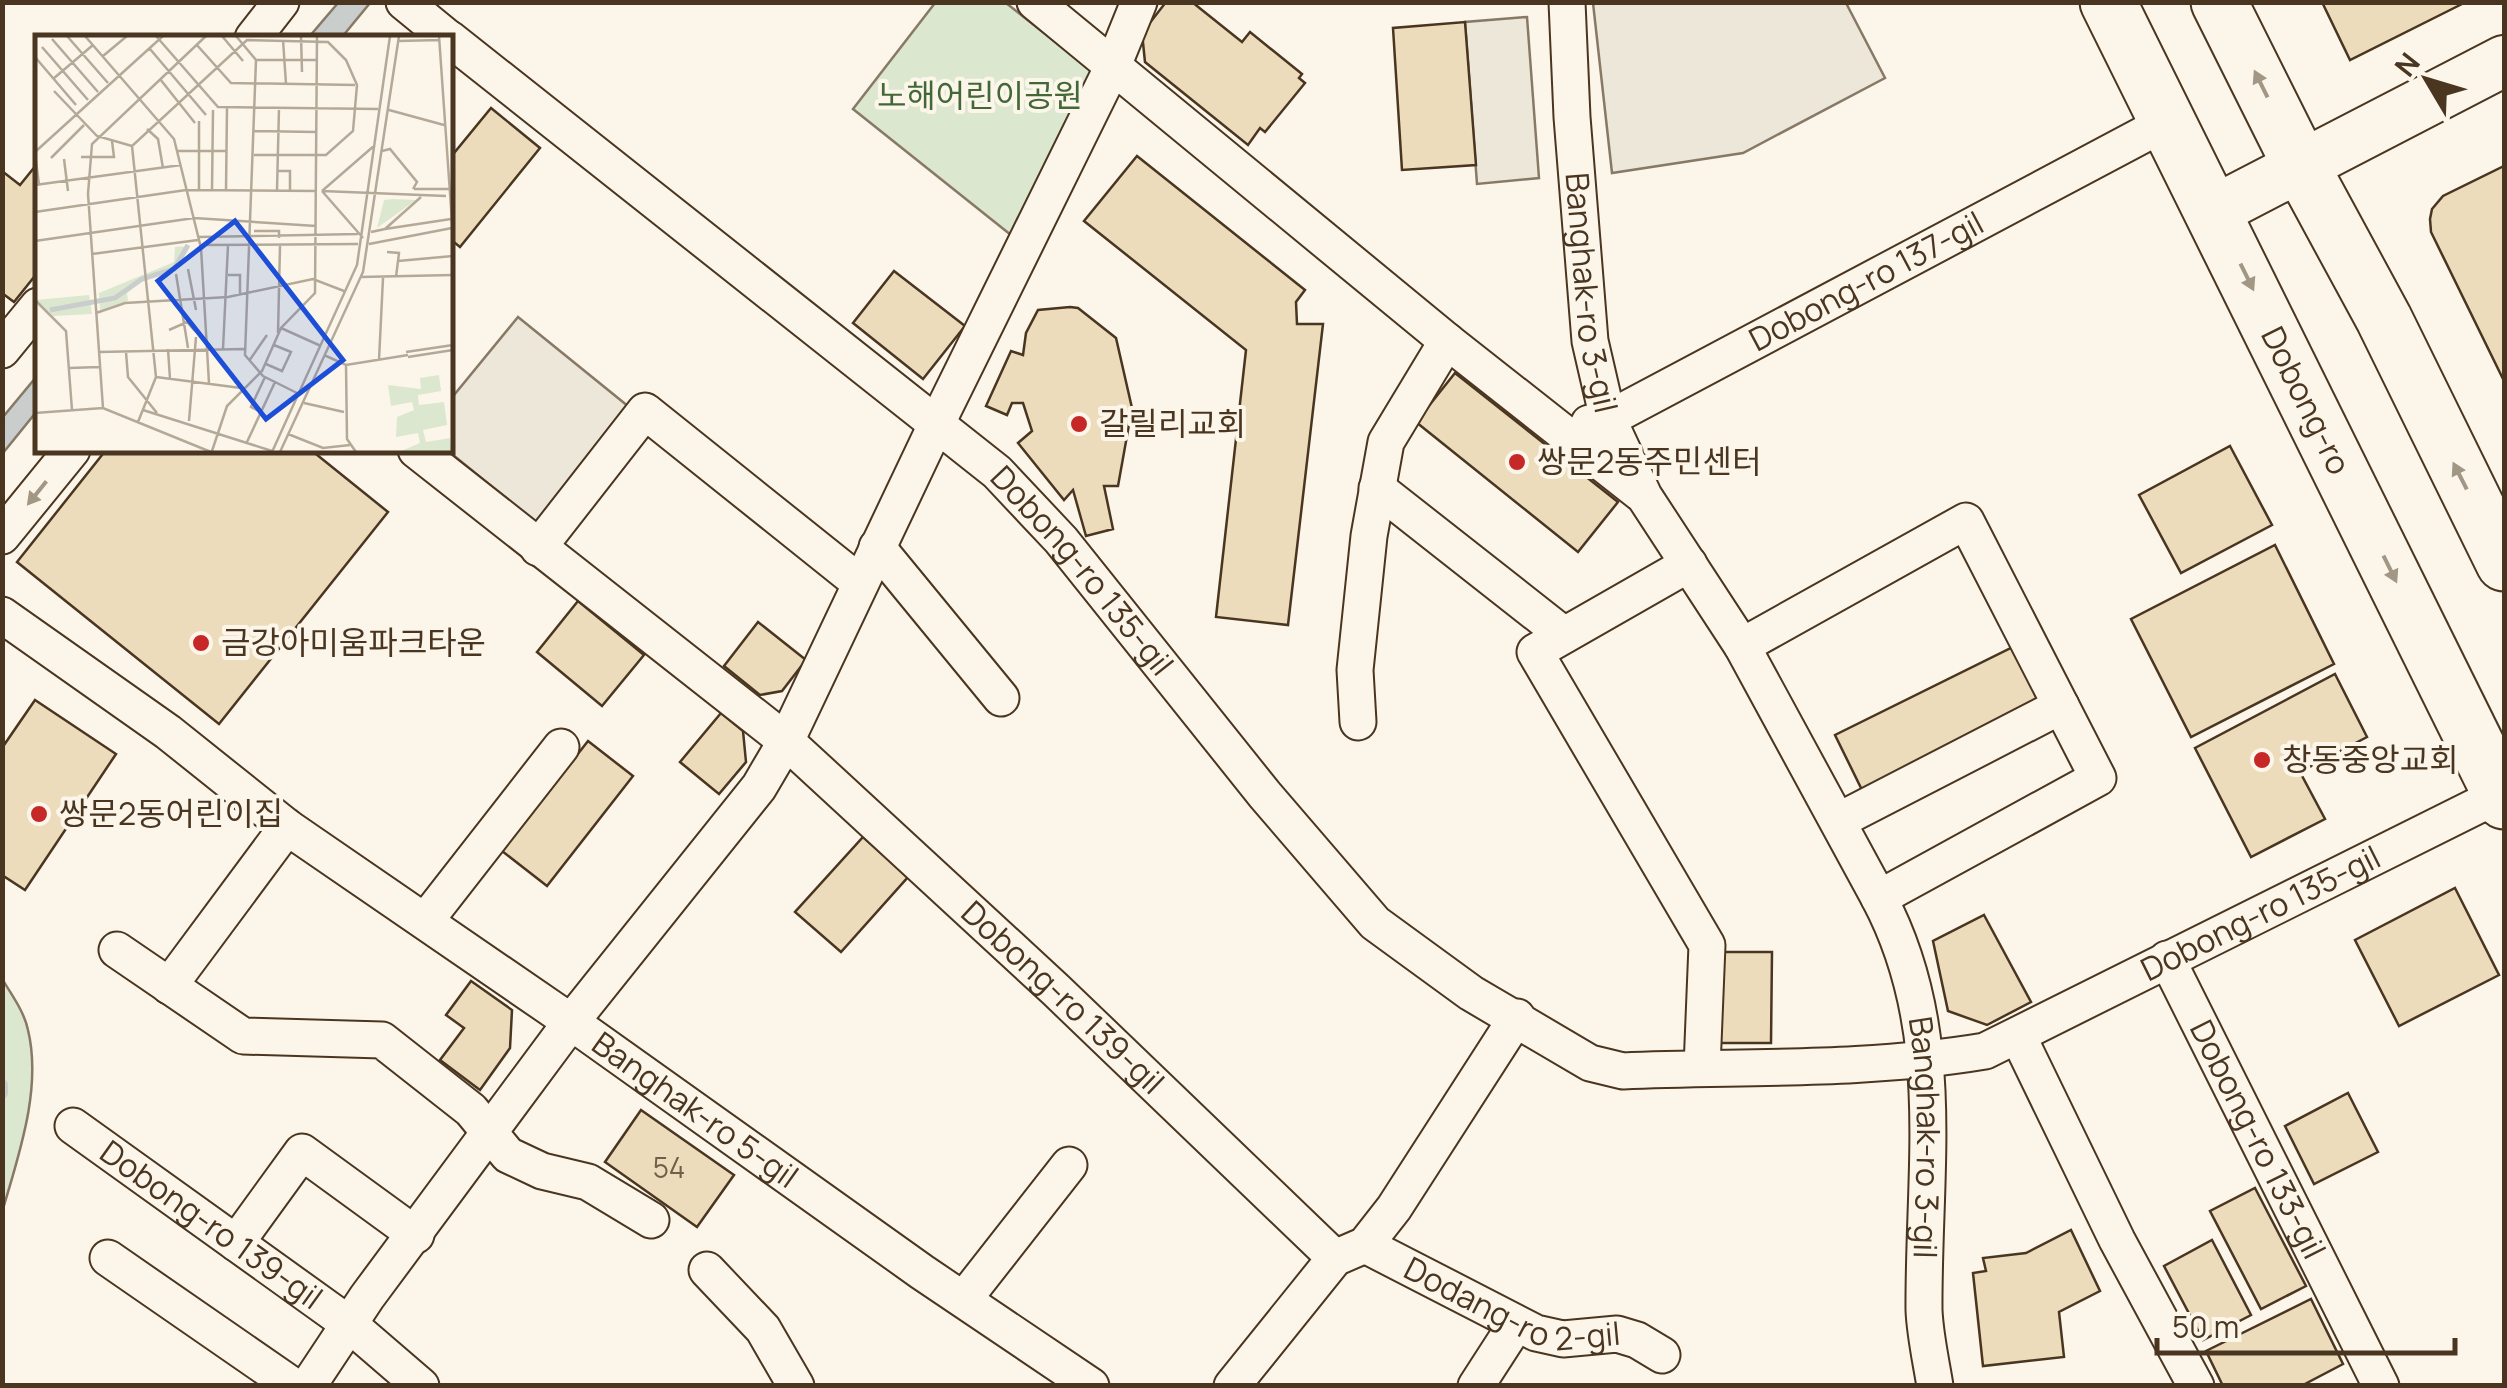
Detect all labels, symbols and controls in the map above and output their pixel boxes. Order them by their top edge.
north arrow [2377,30,2477,130]
inset map [35,35,452,452]
text: N [2385,44,2428,84]
one-way arrow [2252,70,2269,99]
park label: 노해어린이공원 [877,73,1083,117]
street label: Banghak-ro 3-gil [1556,171,1629,417]
street label: Dobong-ro 137-gil [1741,201,1991,361]
one-way arrow [2238,263,2255,292]
street label: Dobong-ro [2251,319,2362,482]
place label: 갈릴리교회 [1099,401,1246,445]
marker: 갈릴리교회 [1068,413,1090,435]
place label: 쌍문2동주민센터 [1537,439,1761,483]
marker: 쌍문2동주민센터 [1506,451,1528,473]
street label: Dobong-ro 135-gil [981,456,1184,684]
one-way arrow [2452,462,2469,491]
one-way arrow [27,481,48,506]
one-way arrow [2381,554,2398,583]
place label: 금강아미움파크타운 [221,620,486,664]
marker: 금강아미움파크타운 [190,632,212,654]
place label: 창동중앙교회 [2282,737,2459,781]
marker: 창동중앙교회 [2251,749,2273,771]
place label: 쌍문2동어린이집 [59,791,283,835]
marker: 쌍문2동어린이집 [28,803,50,825]
street label: Dobong-ro 135-gil [2133,835,2387,991]
street label: Dobong-ro 139-gil [952,890,1174,1103]
street label: Dobong-ro 133-gil [2180,1012,2337,1266]
street label: Banghak-ro 3-gil [1899,1013,1951,1259]
street label: Banghak-ro 5-gil [584,1021,807,1198]
street label: Dobong-ro 139-gil [92,1130,332,1319]
house number: 54 [653,1148,685,1186]
street label: Dodang-ro 2-gil [1397,1246,1622,1361]
scale bar [2157,1293,2454,1355]
text: 50 m [2172,1306,2239,1347]

